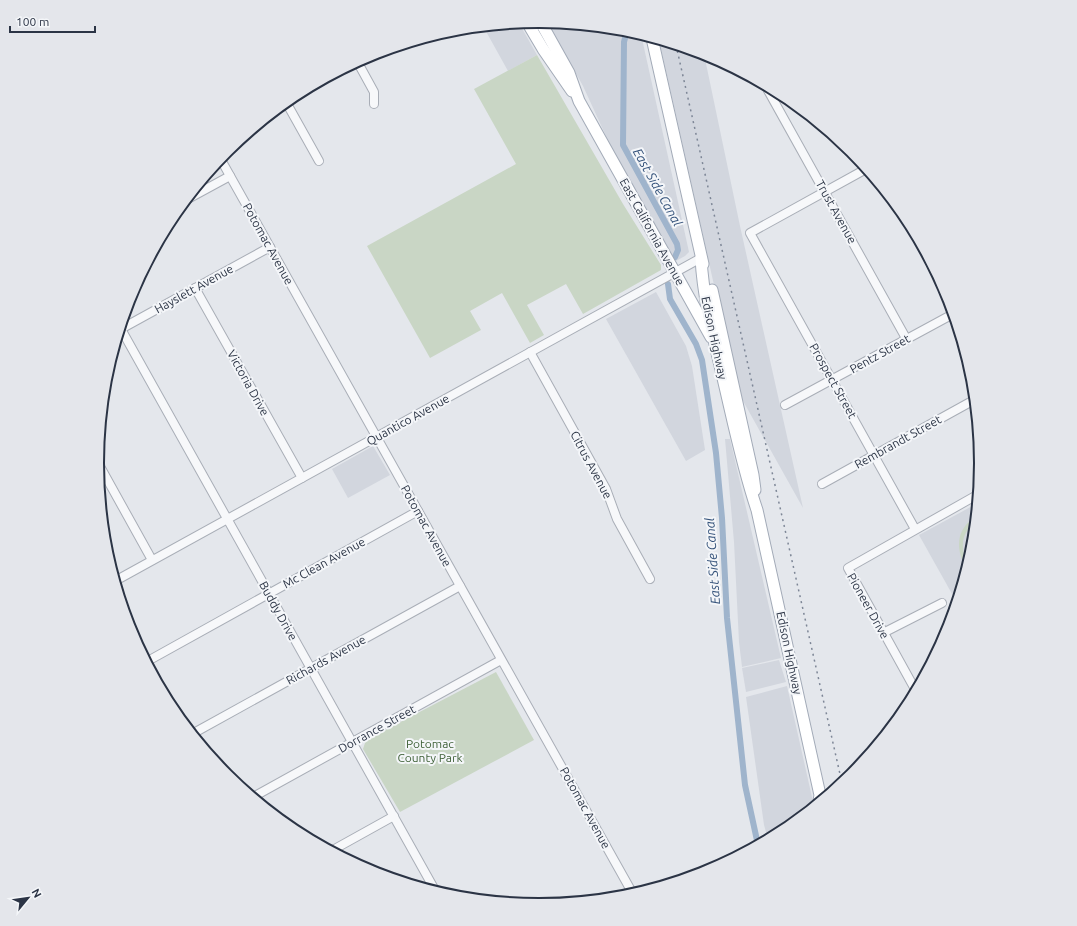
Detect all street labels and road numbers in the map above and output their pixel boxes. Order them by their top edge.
street label: East California Avenue [618,176,687,288]
street label: Trust Avenue [814,178,859,246]
street label: Potomac Avenue [241,201,296,287]
street label: Hayslett Avenue [152,262,235,316]
street label: Edison Highway [699,295,730,381]
street label: Pentz Street [847,332,912,375]
street label: Prospect Street [807,341,860,421]
street label: Victoria Drive [225,348,272,418]
street label: Quantico Avenue [364,391,451,448]
street label: Rembrandt Street [852,412,944,471]
street label: Citrus Avenue [568,429,615,501]
street label: Potomac Avenue [399,483,454,569]
street label: Mc Clean Avenue [280,535,367,591]
street label: Pioneer Drive [845,571,892,641]
street label: Buddy Drive [257,579,300,643]
street label: Edison Highway [774,610,805,696]
street label: Richards Avenue [284,632,368,687]
street label: Dorrance Street [336,702,418,755]
street label: Potomac Avenue [558,765,613,851]

